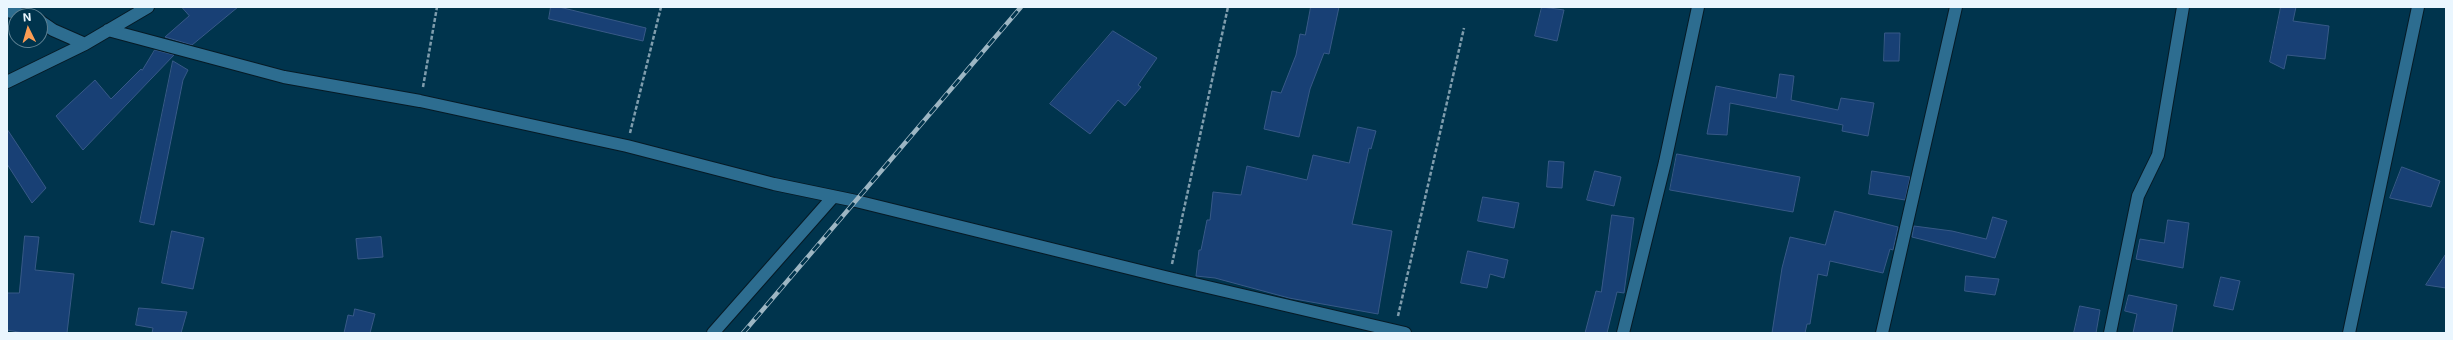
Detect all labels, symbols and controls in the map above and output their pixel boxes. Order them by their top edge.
north arrow [8,8,48,48]
text: N [22,10,32,24]

